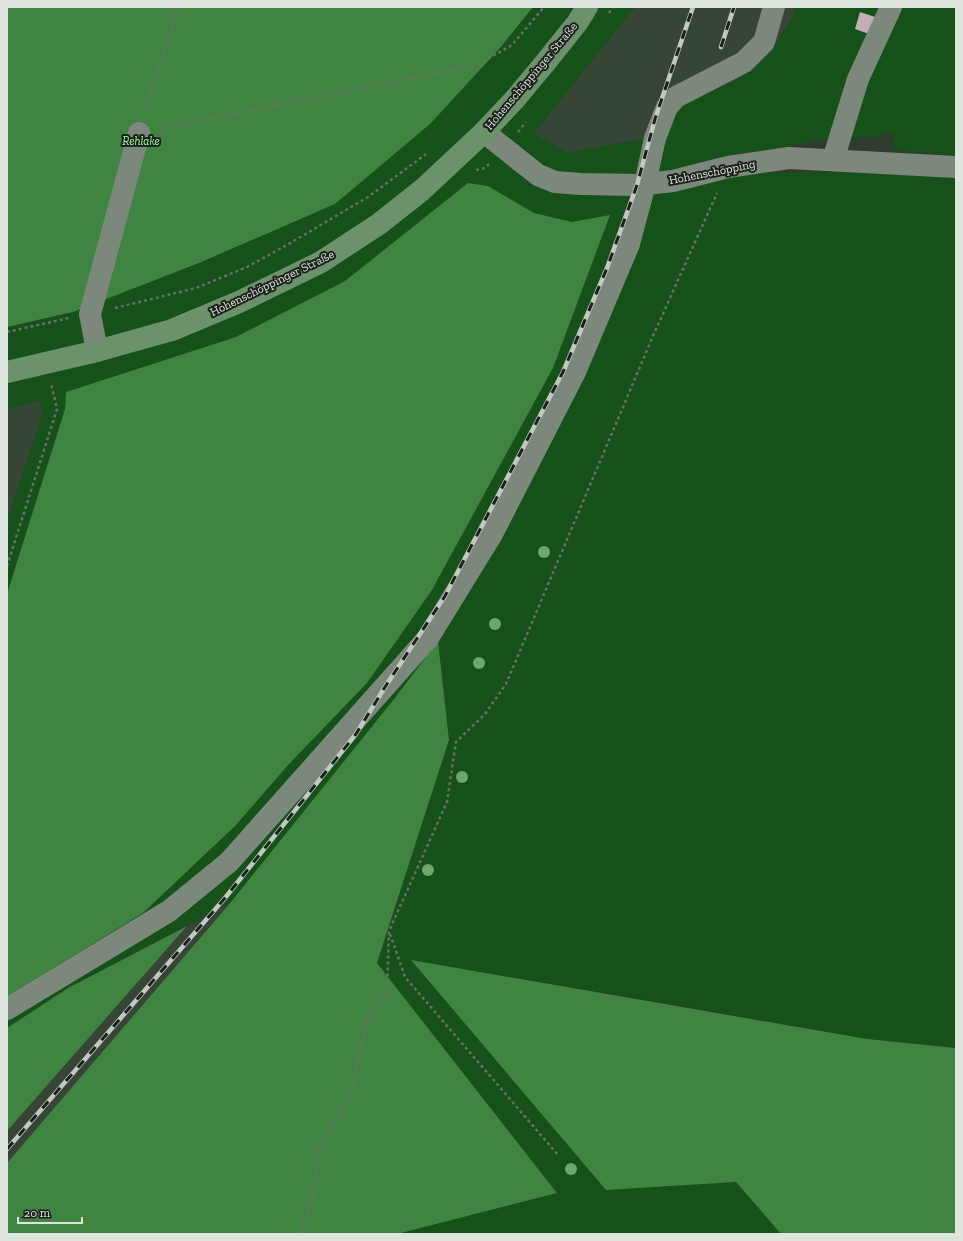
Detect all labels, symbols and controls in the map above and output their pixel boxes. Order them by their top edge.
street label: Hohenschöppinger Straße [482,19,580,133]
park label: Rehlake [122,134,160,148]
street label: Hohenschöpping [668,157,757,187]
street label: Hohenschöppinger Straße [208,247,337,319]
scale bar [18,1199,82,1225]
text: 20 m [24,1206,51,1220]

